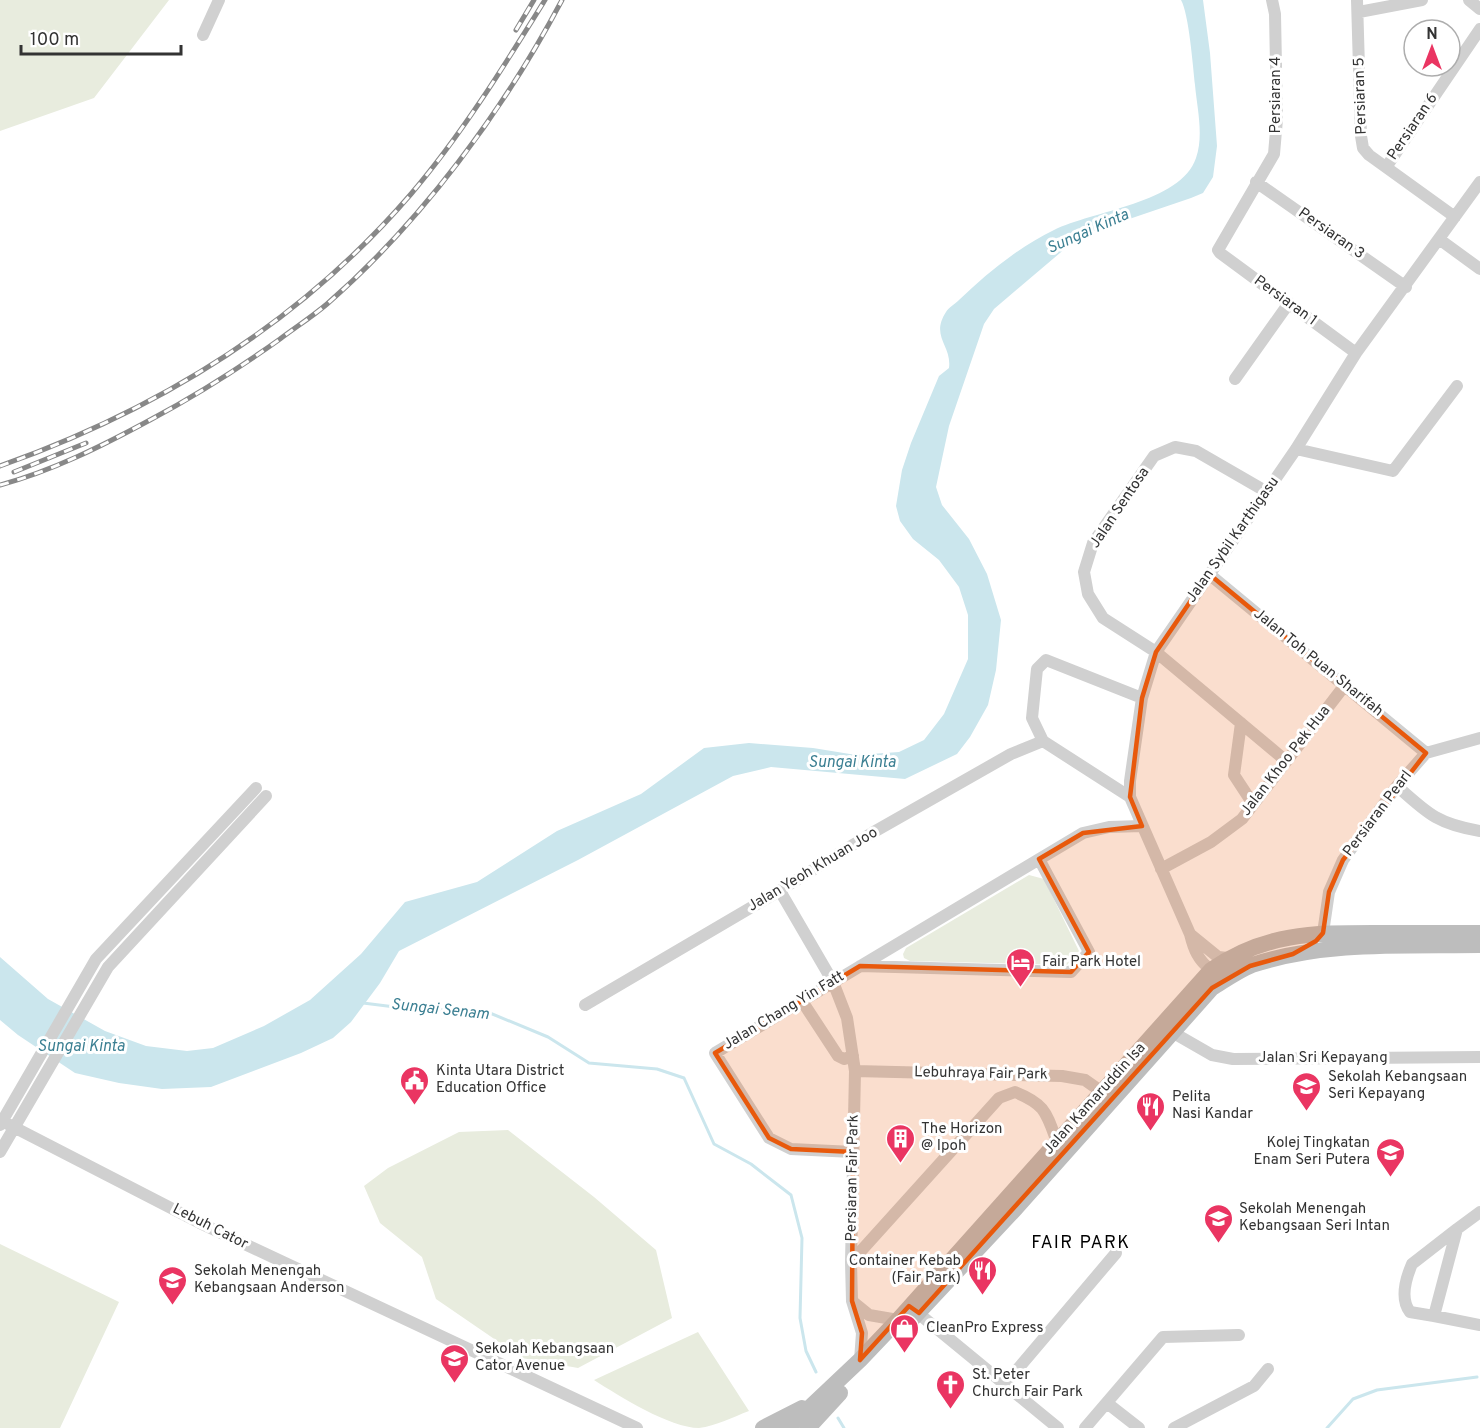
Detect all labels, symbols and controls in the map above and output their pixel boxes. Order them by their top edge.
scale bar [21,18,182,56]
north arrow [1402,18,1462,78]
text: N [1426,25,1438,45]
text: 100 m [30,29,79,52]
street label: Persiaran 4 [1267,56,1286,134]
street label: Persiaran 5 [1350,57,1372,135]
street label: Persiaran 6 [1384,90,1442,164]
street label: Persiaran 3 [1294,204,1368,264]
water label: Sungai Kinta [1044,205,1133,259]
street label: Persiaran 1 [1250,272,1320,330]
street label: Jalan Sentosa [1086,464,1154,552]
street label: Jalan Sybil Karthigasu [1182,473,1284,607]
street label: Jalan Toh Puan Sharifah [1249,605,1387,721]
street label: Jalan Khoo Pek Hua [1237,702,1335,820]
water label: Sungai Kinta [808,753,897,773]
street label: Persiaran Pearl [1339,767,1417,861]
street label: Jalan Yeoh Khuan Joo [744,824,882,916]
hotel icon: Fair Park Hotel [1005,946,1037,988]
place label: Fair Park Hotel [1042,953,1141,972]
street label: Jalan Chang Yin Fatt [720,967,848,1055]
water label: Sungai Senam [390,995,490,1025]
water label: Sungai Kinta [37,1037,126,1057]
street label: Jalan Kamaruddin Isa [1040,1039,1150,1159]
street label: Jalan Sri Kepayang [1258,1049,1388,1068]
place label: Kinta Utara District Education Office [436,1062,564,1098]
street label: Lebuhraya Fair Park [914,1063,1048,1085]
public building icon: Kinta Utara District Education Office [399,1064,431,1106]
place label: Sekolah Kebangsaan Seri Kepayang [1328,1068,1467,1104]
school or university icon: Sekolah Kebangsaan Seri Kepayang [1291,1070,1323,1112]
place label: Pelita Nasi Kandar [1172,1088,1253,1124]
restaurant icon: Pelita Nasi Kandar [1135,1090,1167,1132]
street label: Persiaran Fair Park [842,1114,864,1242]
place label: The Horizon @ Ipoh [921,1120,1003,1156]
building icon: The Horizon @ Ipoh [884,1122,916,1164]
place label: Kolej Tingkatan Enam Seri Putera [1253,1134,1370,1170]
school or university icon: Kolej Tingkatan Enam Seri Putera [1375,1136,1407,1178]
street label: Lebuh Cator [169,1200,251,1254]
place label: Sekolah Menengah Kebangsaan Seri Intan [1239,1200,1390,1236]
school or university icon: Sekolah Menengah Kebangsaan Seri Intan [1202,1202,1234,1244]
district label: FAIR PARK [1031,1232,1131,1255]
place label: Container Kebab (Fair Park) [849,1252,961,1288]
restaurant icon: Container Kebab (Fair Park) [966,1254,998,1296]
place label: Sekolah Menengah Kebangsaan Anderson [194,1262,345,1298]
school or university icon: Sekolah Menengah Kebangsaan Anderson [157,1264,189,1306]
shop icon: CleanPro Express [889,1312,921,1354]
place label: CleanPro Express [926,1319,1044,1338]
place label: Sekolah Kebangsaan Cator Avenue [475,1340,614,1376]
school or university icon: Sekolah Kebangsaan Cator Avenue [438,1342,470,1384]
place label: St. Peter Church Fair Park [972,1366,1083,1402]
church icon: St. Peter Church Fair Park [935,1368,967,1410]

